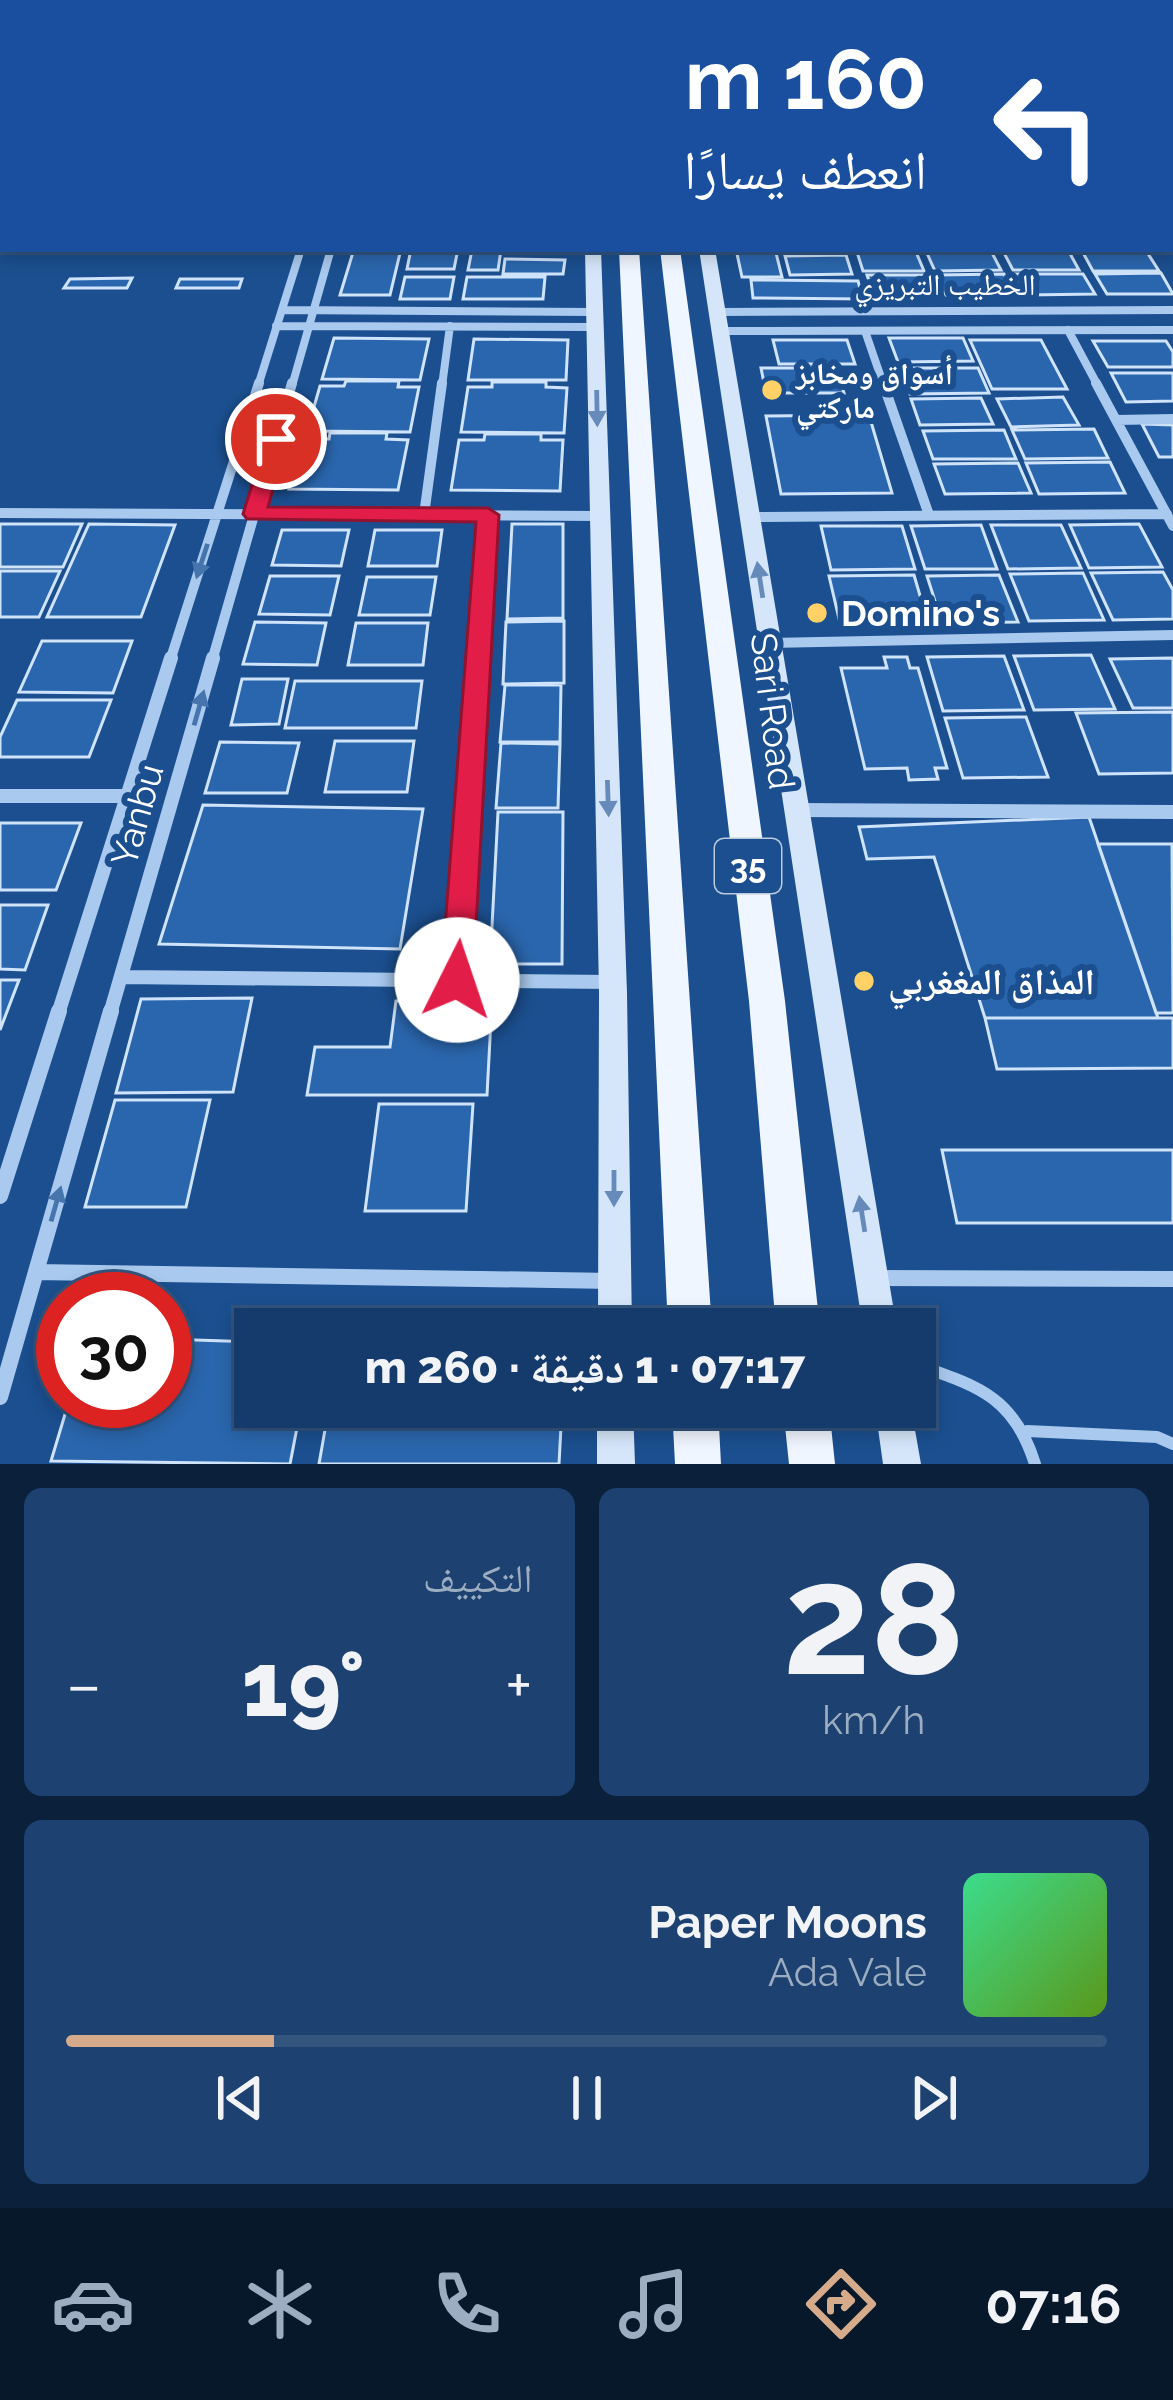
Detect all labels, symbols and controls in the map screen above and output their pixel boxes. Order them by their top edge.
text: 160 m [685,30,927,129]
icon: left [969,48,1125,204]
text: انعطف يسارًا [683,138,927,202]
street label: الخطيب التبريزي [854,267,1036,308]
place label: أسواق ومخابز ماركتي [794,355,953,431]
marker: أسواق ومخابز ماركتي [759,377,785,403]
pin [225,388,327,490]
one-way arrow [588,390,607,428]
icon: arrive [243,406,309,472]
one-way arrow [192,543,210,580]
one-way arrow [750,560,769,598]
place label: Domino's [841,592,1000,634]
marker: Domino's [804,600,830,626]
street label: Sari Road [743,630,803,792]
one-way arrow [190,689,209,726]
street label: Yanbu [102,759,172,871]
one-way arrow [598,780,617,818]
road number: 35 [715,839,781,893]
position arrow [394,917,520,1043]
place label: المذاق المغغربي [888,960,1095,1010]
marker: المذاق المغغربي [851,968,877,994]
one-way arrow [604,1170,624,1208]
one-way arrow [48,1185,66,1222]
one-way arrow [852,1194,870,1232]
speed limit sign: 30 [36,1272,192,1428]
text: 07:17 · 1 دقيقة · 260 m [365,1341,805,1394]
text: 28 [783,1527,965,1711]
text: التكييف [423,1555,533,1601]
text: 19° [242,1631,365,1737]
text: − [66,1646,102,1723]
text: + [505,1646,532,1723]
text: km/h [822,1697,925,1743]
text: Paper Moons [648,1896,927,1949]
text: Ada Vale [768,1949,927,1995]
icon: previous [207,2065,273,2131]
icon: pause [554,2065,620,2131]
icon: next [901,2065,967,2131]
icon: car [51,2262,135,2346]
icon: climate [238,2262,322,2346]
icon: phone [425,2262,509,2346]
icon: music [612,2262,696,2346]
icon: directions [799,2262,883,2346]
text: 07:16 [985,2272,1122,2336]

